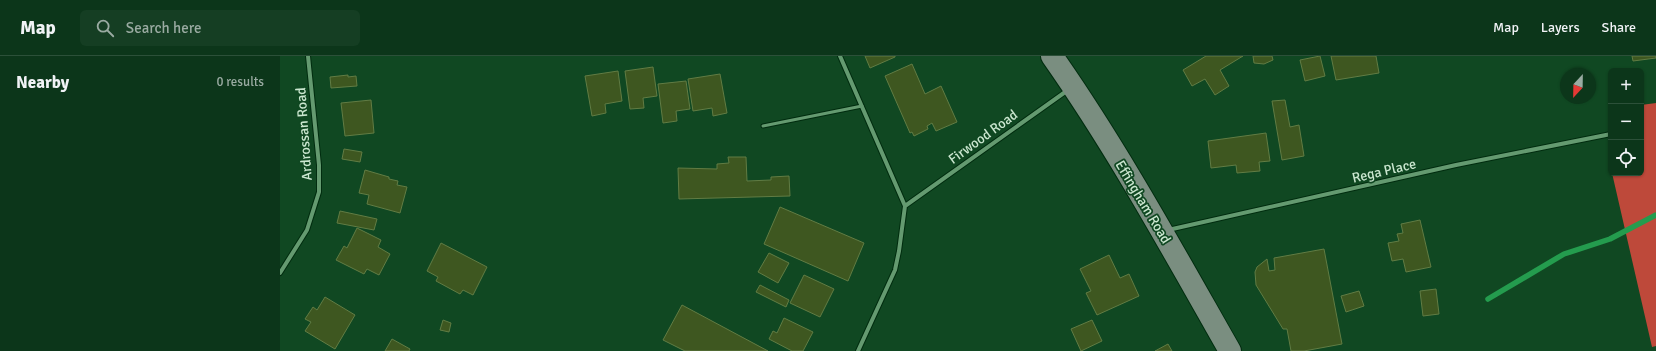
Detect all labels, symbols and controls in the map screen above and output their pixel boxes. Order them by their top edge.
search box [80,10,360,46]
text: Map [20,16,56,40]
icon: search [94,17,116,39]
text: Search here [126,19,201,37]
text: Map [1493,19,1519,36]
text: Layers [1541,19,1580,36]
text: Share [1602,19,1636,36]
north arrow [1560,68,1596,104]
map controls [1608,68,1644,176]
button: + [1608,68,1644,104]
text: Nearby [16,72,69,93]
text: 0 results [216,74,264,90]
street label: Ardrossan Road [292,87,316,181]
button: − [1608,104,1644,140]
street label: Firwood Road [945,106,1021,168]
button: locate [1608,140,1644,176]
street label: Rega Place [1350,155,1418,187]
street label: Effingham Road [1111,157,1175,247]

